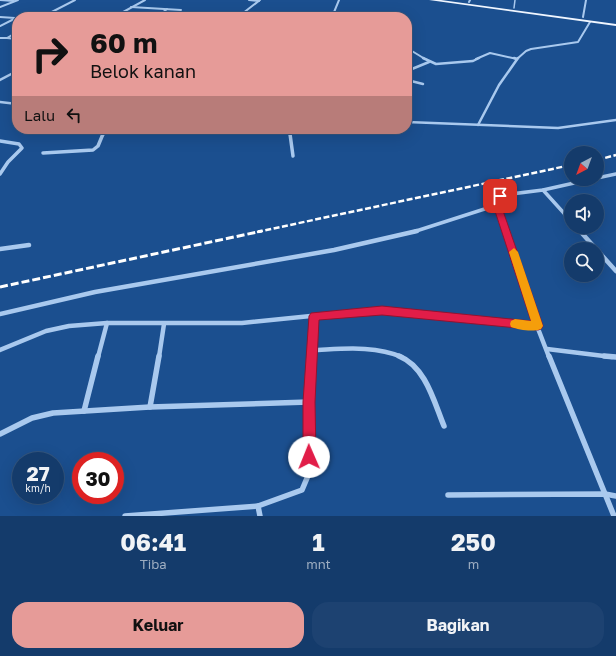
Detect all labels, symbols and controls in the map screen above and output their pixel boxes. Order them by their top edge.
text: 60 m [90,26,157,59]
icon: right [24,28,76,80]
text: Belok kanan [90,60,196,82]
icon: left [63,104,85,126]
text: Lalu [24,106,55,124]
north arrow [564,146,604,186]
map controls [564,146,604,282]
pin [483,179,517,213]
icon: arrive [489,185,511,207]
button: sound [564,194,604,234]
button: search [564,242,604,282]
position arrow [288,436,330,478]
speed limit sign: 30 [72,452,124,504]
text: 27 [26,461,50,485]
text: km/h [25,482,51,494]
text: 06:41 [120,527,186,556]
text: 1 [312,527,325,556]
text: 250 [451,527,496,556]
text: Tiba [140,556,167,572]
text: mnt [306,556,331,572]
text: m [468,556,479,572]
button: Keluar [12,602,304,648]
button: Bagikan [312,602,604,648]

